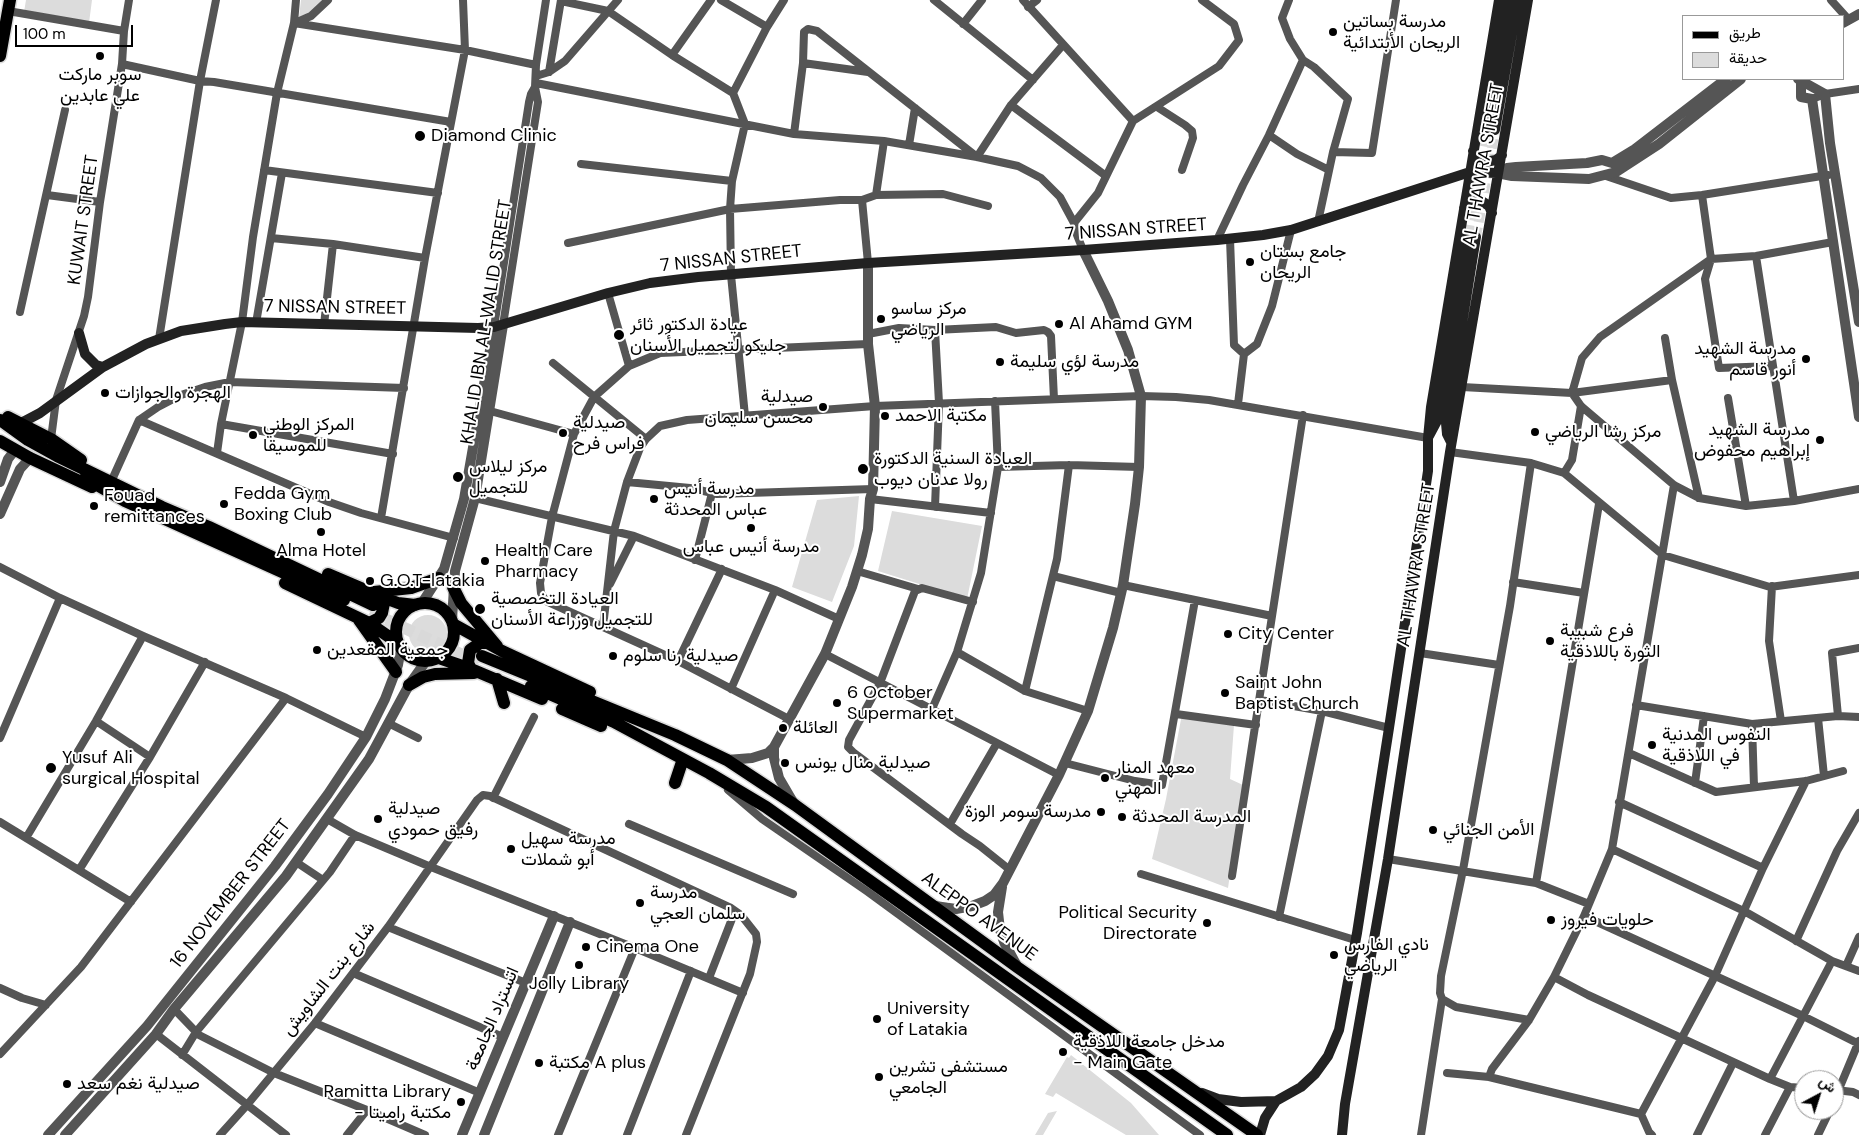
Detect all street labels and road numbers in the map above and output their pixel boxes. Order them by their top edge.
street label: AL THAWRA STREET [1459,82,1509,248]
street label: KUWAIT STREET [64,154,104,286]
street label: KHALID IBN AL-WALID STREET [457,198,517,446]
street label: 7 NISSAN STREET [1064,214,1208,246]
street label: 7 NISSAN STREET [659,241,803,277]
street label: 7 NISSAN STREET [264,296,406,320]
street label: AL THAWRA STREET [1393,482,1441,648]
street label: 16 NOVEMBER STREET [166,815,296,973]
street label: ALEPPO AVENUE [917,868,1041,966]
street label: شارع بنت الشاويش [278,918,380,1040]
street label: اتستراد الجامعة [462,964,524,1074]

